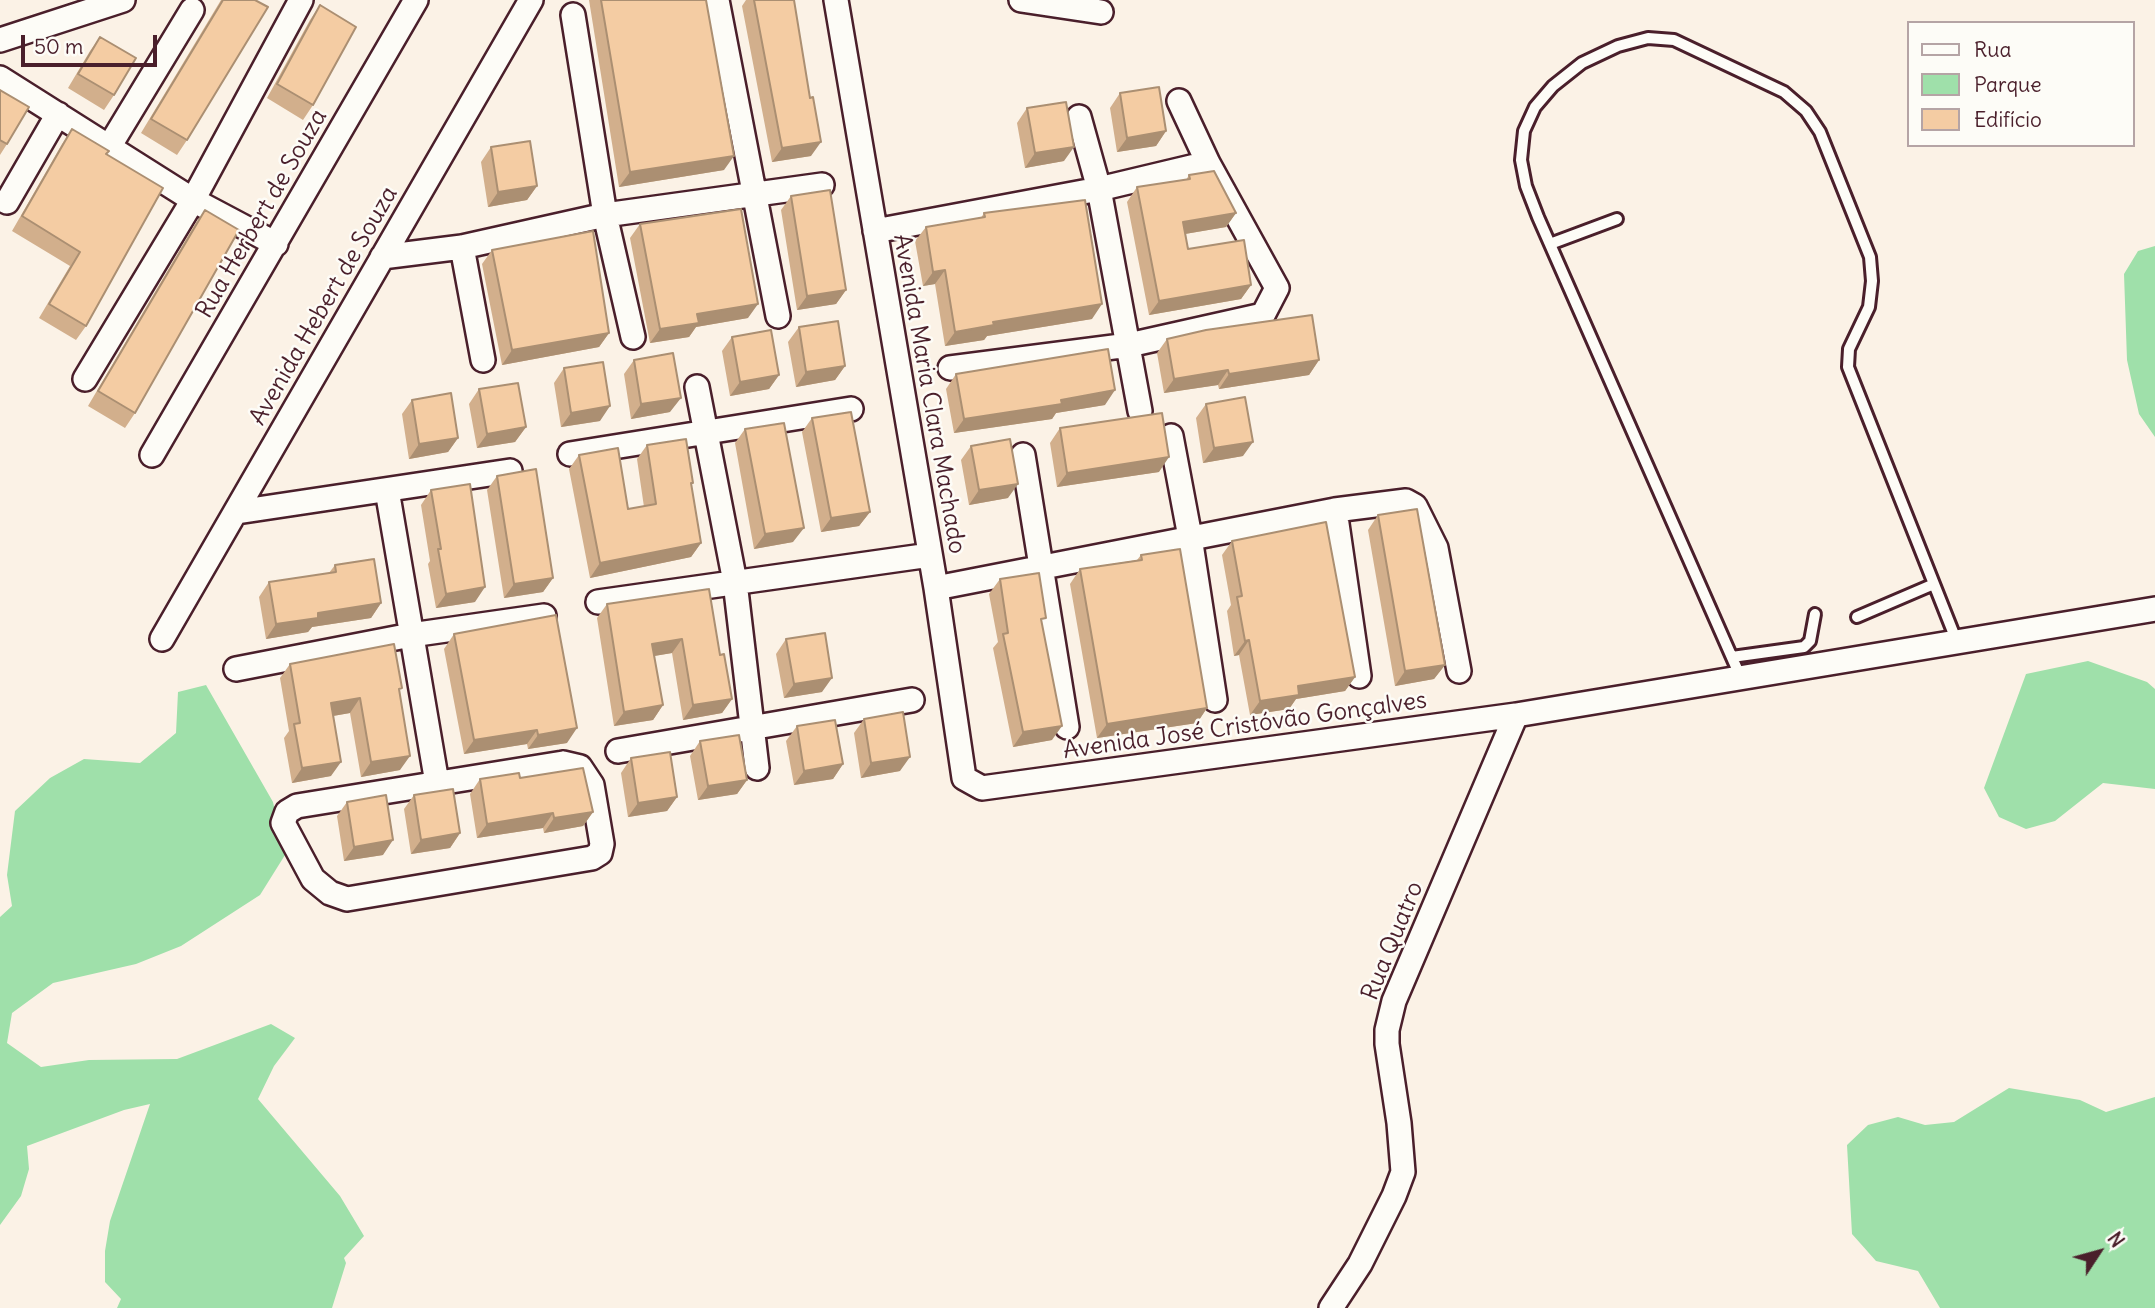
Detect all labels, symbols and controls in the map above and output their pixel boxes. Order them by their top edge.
scale bar [24,21,161,65]
legend [1906,21,2134,147]
text: 50 m [34,33,83,60]
text: Rua [1974,36,2011,63]
text: Parque [1974,71,2042,98]
street label: Rua Herbert de Souza [190,104,334,324]
text: Edifício [1974,106,2042,133]
street label: Avenida Hebert de Souza [244,181,404,431]
street label: Avenida Maria Clara Machado [887,232,971,556]
street label: Avenida José Cristóvão Gonçalves [1061,686,1429,766]
street label: Rua Quatro [1356,878,1430,1004]
north arrow [2064,1217,2134,1287]
text: N [2102,1227,2130,1252]

